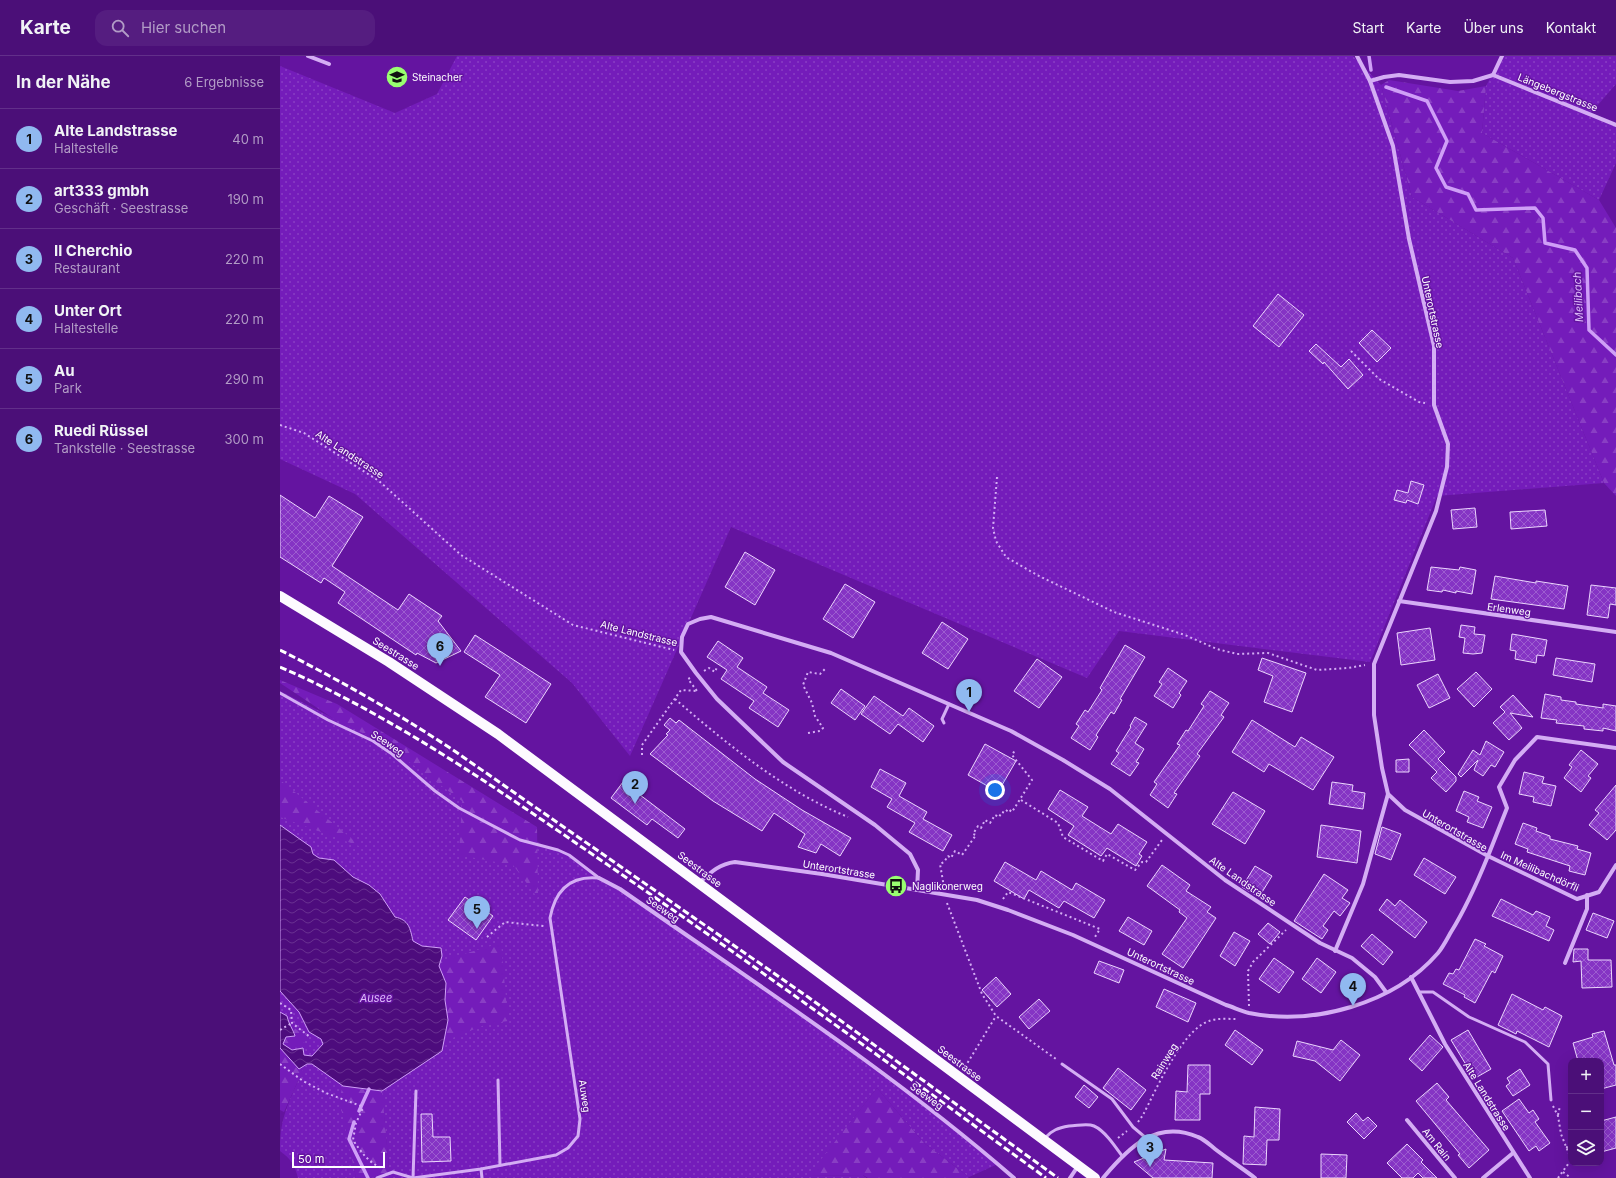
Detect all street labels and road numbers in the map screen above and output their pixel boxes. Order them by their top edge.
street label: Längebergstrasse [1516,70,1600,114]
street label: Unterortstrasse [1420,275,1447,349]
street label: Alte Landstrasse [314,427,386,481]
street label: Erlenweg [1486,600,1532,618]
street label: Alte Landstrasse [599,618,679,648]
street label: Seestrasse [371,634,422,672]
street label: Seeweg [369,727,407,759]
street label: Unterortstrasse [1420,806,1490,854]
street label: Seestrasse [675,848,725,890]
street label: Im Meilibachdörfli [1499,848,1581,894]
street label: Alte Landstrasse [1207,853,1279,909]
street label: Unterortstrasse [802,857,876,881]
street label: Seeweg [644,893,682,925]
street label: Unterortstrasse [1125,945,1197,987]
street label: Rainweg [1148,1041,1180,1081]
street label: Seestrasse [935,1042,985,1084]
street label: Alte Landstrasse [1461,1059,1513,1133]
street label: Auweg [577,1079,593,1113]
street label: Seeweg [908,1080,946,1112]
street label: Am Rain [1420,1125,1454,1163]

